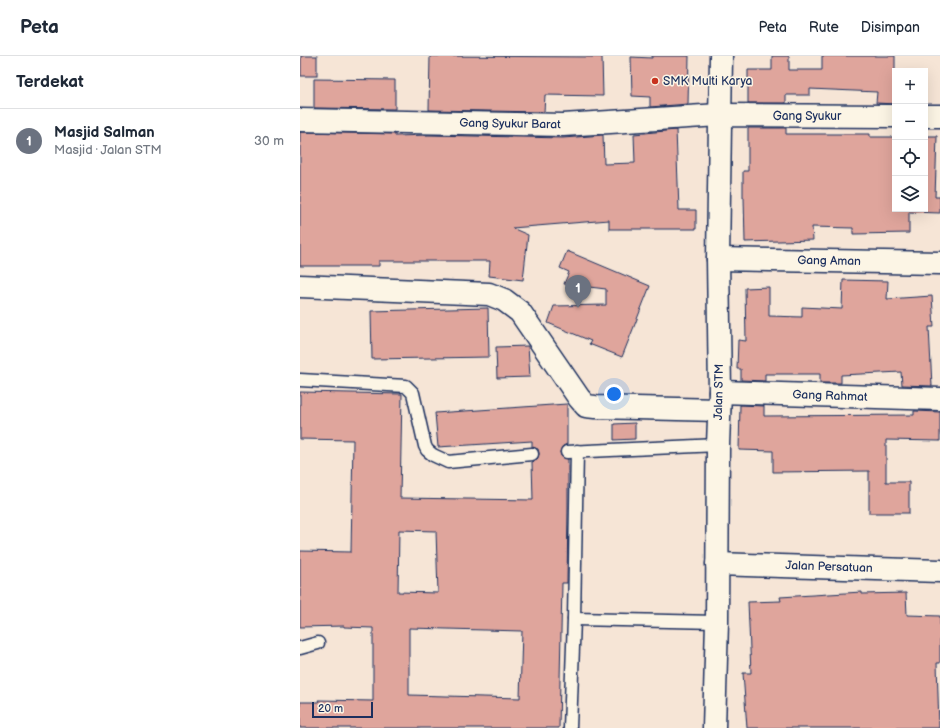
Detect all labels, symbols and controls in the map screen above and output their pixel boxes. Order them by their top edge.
text: Peta [20,16,59,39]
text: Peta [758,19,787,36]
text: Rute [809,19,839,36]
text: Disimpan [861,19,920,36]
map controls [892,68,928,212]
button: + [892,68,928,104]
text: Terdekat [16,72,84,92]
place label: SMK Multi Karya [663,74,752,89]
marker: SMK Multi Karya [650,76,660,86]
button: − [892,104,928,140]
street label: Gang Syukur [773,109,842,124]
street label: Gang Syukur Barat [459,116,561,132]
text: Masjid Salman [54,123,155,142]
text: 1 [26,133,32,149]
text: 30 m [254,133,284,149]
button: locate [892,140,928,176]
text: Masjid · Jalan STM [54,142,162,158]
button: layers [892,176,928,212]
street label: Gang Aman [797,253,861,269]
pin: 1 [565,275,591,308]
street label: Jalan STM [711,364,727,420]
your location [604,384,624,404]
street label: Gang Rahmat [792,387,868,405]
street label: Jalan Persatuan [785,558,873,576]
scale bar [312,700,373,719]
text: 20 m [318,702,343,715]

